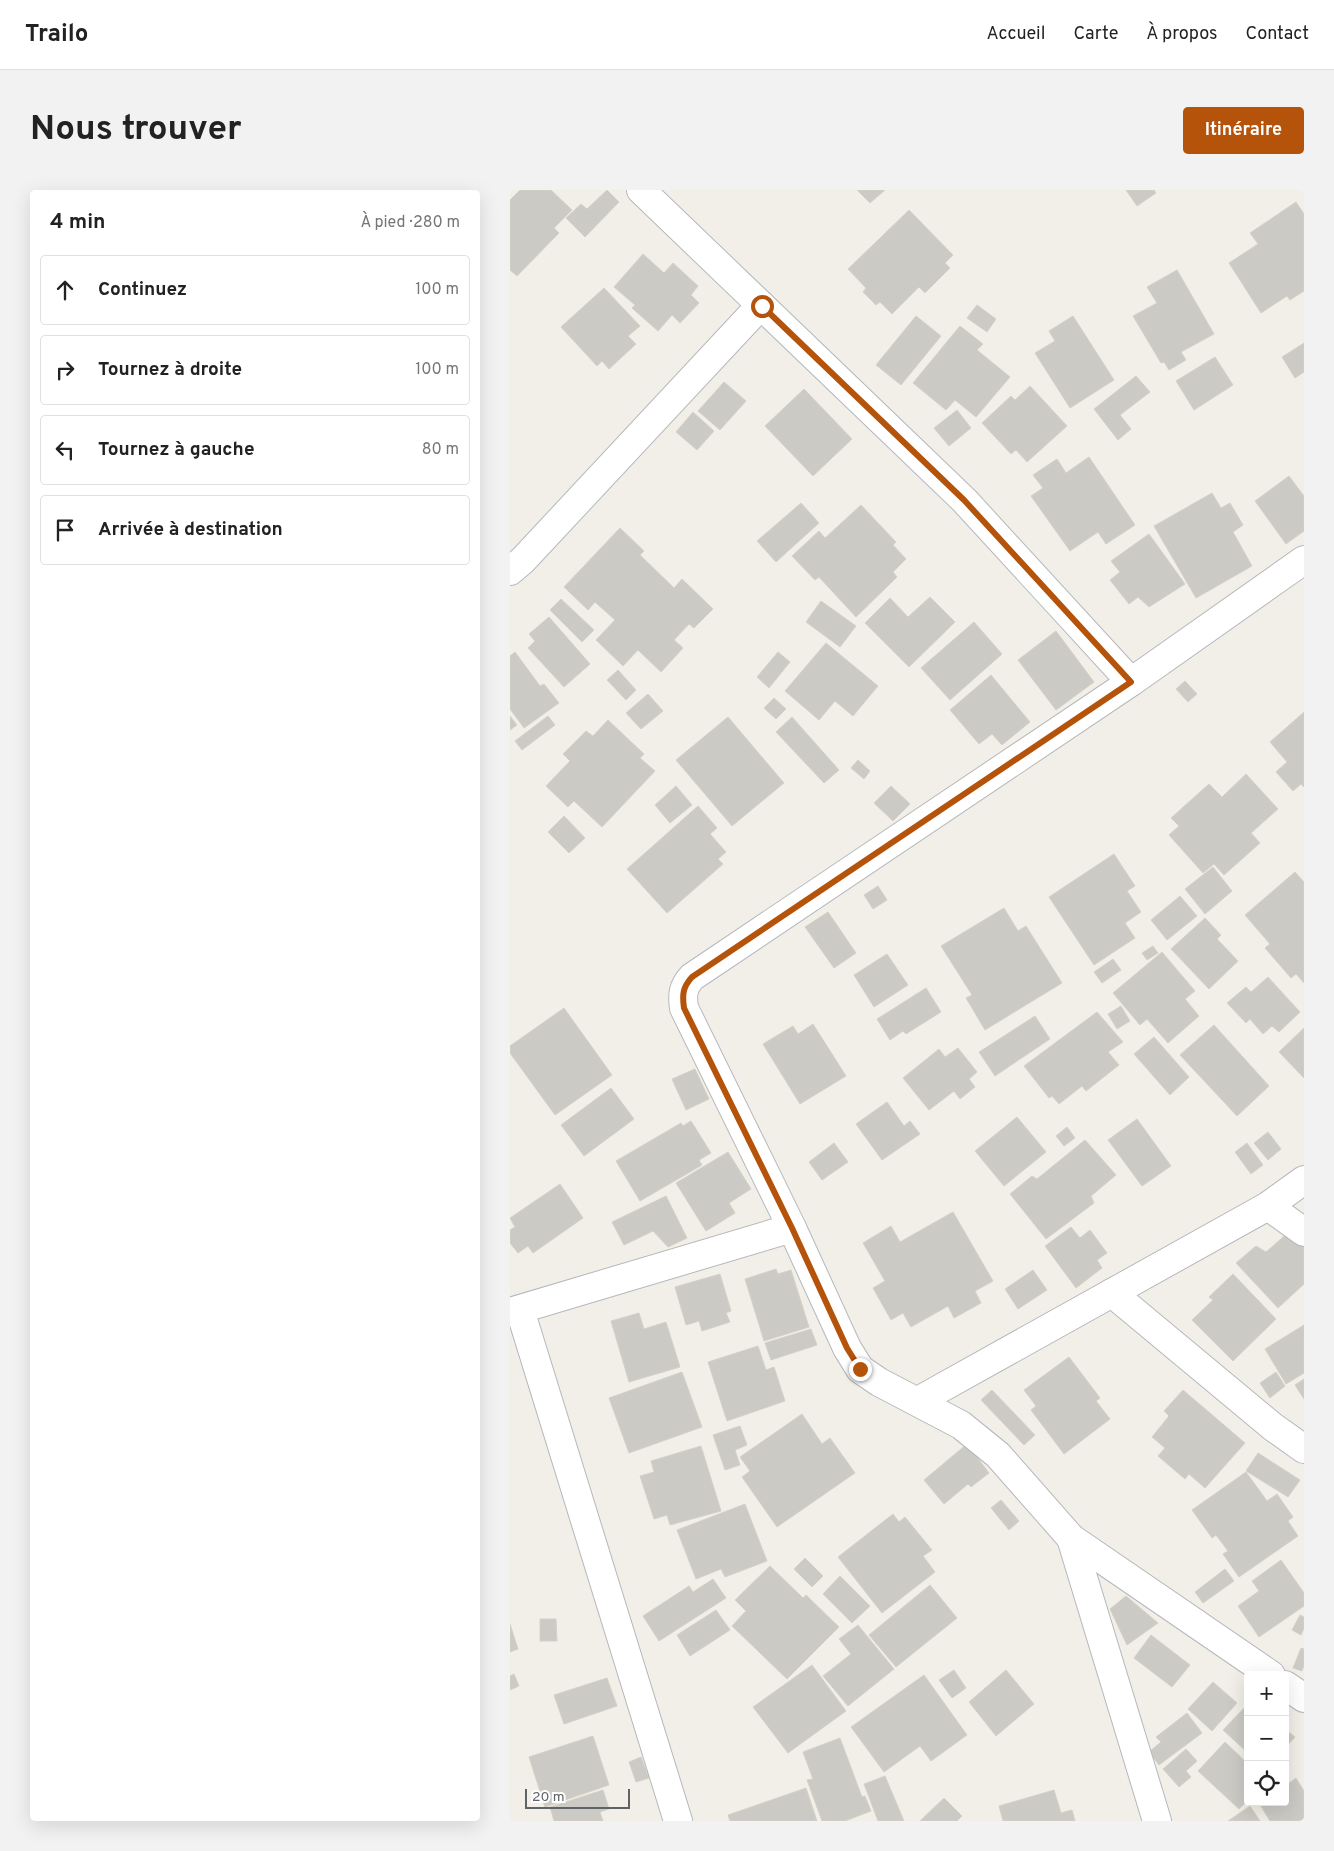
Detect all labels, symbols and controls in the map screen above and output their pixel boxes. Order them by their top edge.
text: Trailo [25,20,88,50]
text: Accueil [986,23,1045,46]
text: Carte [1073,23,1118,46]
text: À propos [1146,23,1217,46]
text: Contact [1245,23,1309,46]
button: Itinéraire [1183,107,1304,154]
text: Nous trouver [30,108,242,152]
text: 4 min [50,209,106,236]
text: À pied · 280 m [361,213,460,233]
icon: ahead [51,276,79,304]
text: Continuez [98,278,187,302]
text: 100 m [415,280,459,300]
route start [751,295,774,318]
icon: right [51,356,79,384]
text: Tournez à droite [98,358,242,382]
text: 100 m [415,360,459,380]
icon: left [51,436,79,464]
text: Tournez à gauche [98,438,255,462]
text: 80 m [422,440,459,460]
icon: arrive [51,516,79,544]
text: Arrivée à destination [98,518,283,542]
route end [849,1358,872,1381]
map controls [1244,1671,1289,1806]
button: + [1244,1671,1289,1716]
button: − [1244,1716,1289,1761]
button: locate [1244,1761,1289,1806]
scale bar [525,1786,630,1809]
text: 20 m [532,1789,565,1806]

